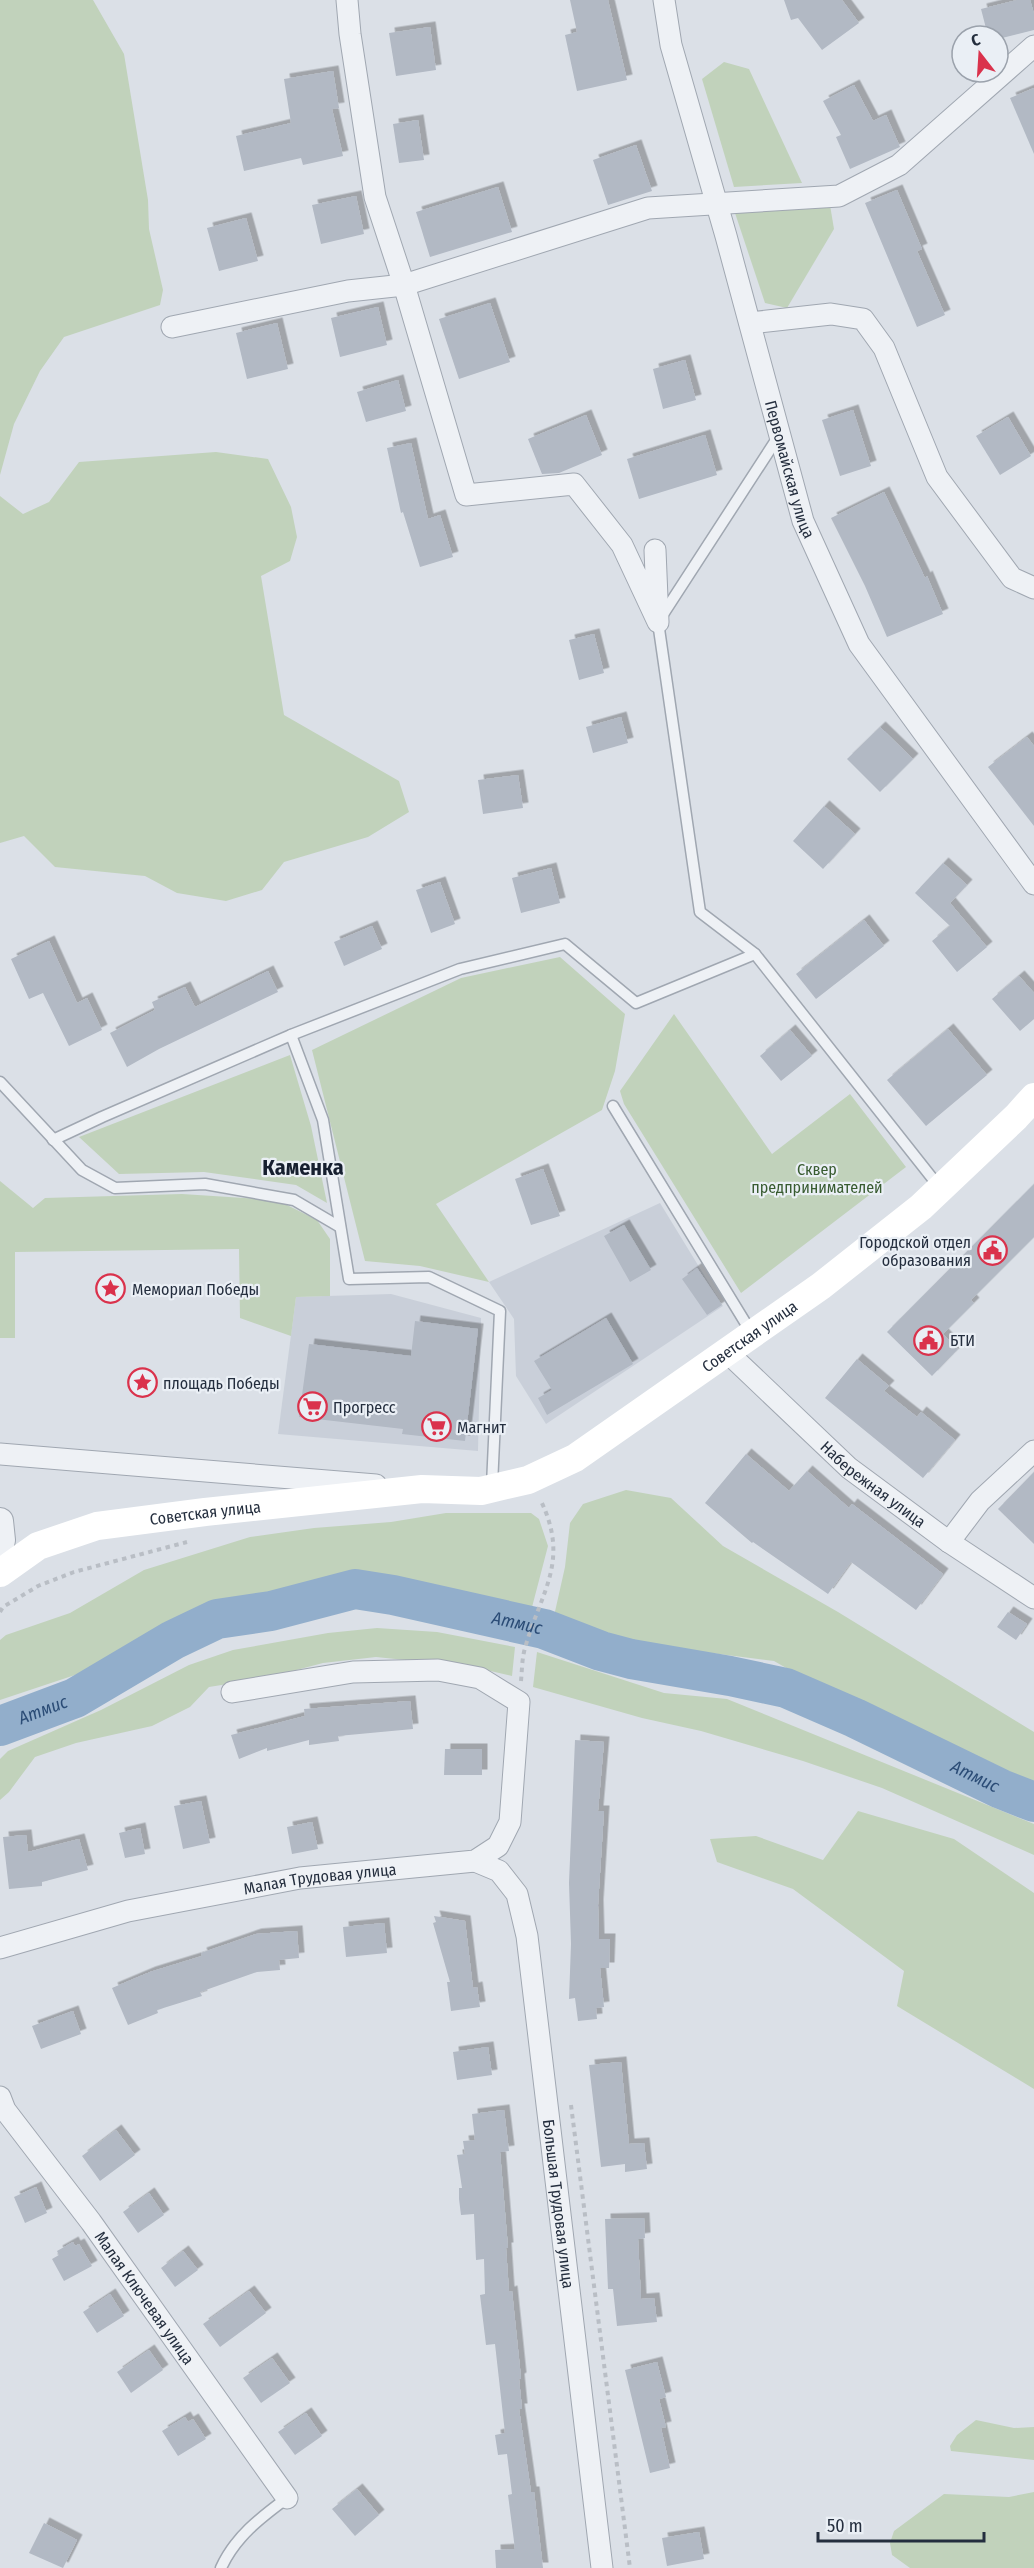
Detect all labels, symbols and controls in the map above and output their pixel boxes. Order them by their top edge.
north arrow [950,24,1010,84]
text: С [969,30,983,50]
street label: Первомайская улица [761,398,819,541]
district label: Каменка [262,1154,344,1181]
park label: Сквер предпринимателей [751,1160,883,1197]
place label: Городской отдел образования [859,1233,971,1270]
public building icon: Городской отдел образования [976,1235,1008,1267]
place icon: Мемориал Победы [95,1273,127,1305]
place label: Мемориал Победы [132,1280,259,1299]
street label: Советская улица [698,1296,801,1376]
public building icon: БТИ [913,1324,945,1356]
place label: БТИ [950,1331,975,1350]
place icon: площадь Победы [126,1367,158,1399]
place label: площадь Победы [163,1374,280,1393]
supermarket icon: Прогресс [296,1391,328,1423]
place label: Прогресс [333,1398,396,1417]
supermarket icon: Магнит [420,1411,452,1443]
place label: Магнит [457,1418,507,1437]
street label: Набережная улица [817,1437,930,1531]
street label: Советская улица [149,1497,262,1529]
water label: Атмис [489,1606,545,1639]
water label: Атмис [14,1691,71,1729]
water label: Атмис [946,1755,1003,1798]
street label: Малая Трудовая улица [242,1859,397,1898]
street label: Большая Трудовая улица [539,2118,578,2290]
street label: Малая Ключевая улица [91,2228,198,2368]
scale bar [818,2505,984,2543]
text: 50 m [827,2515,863,2537]

